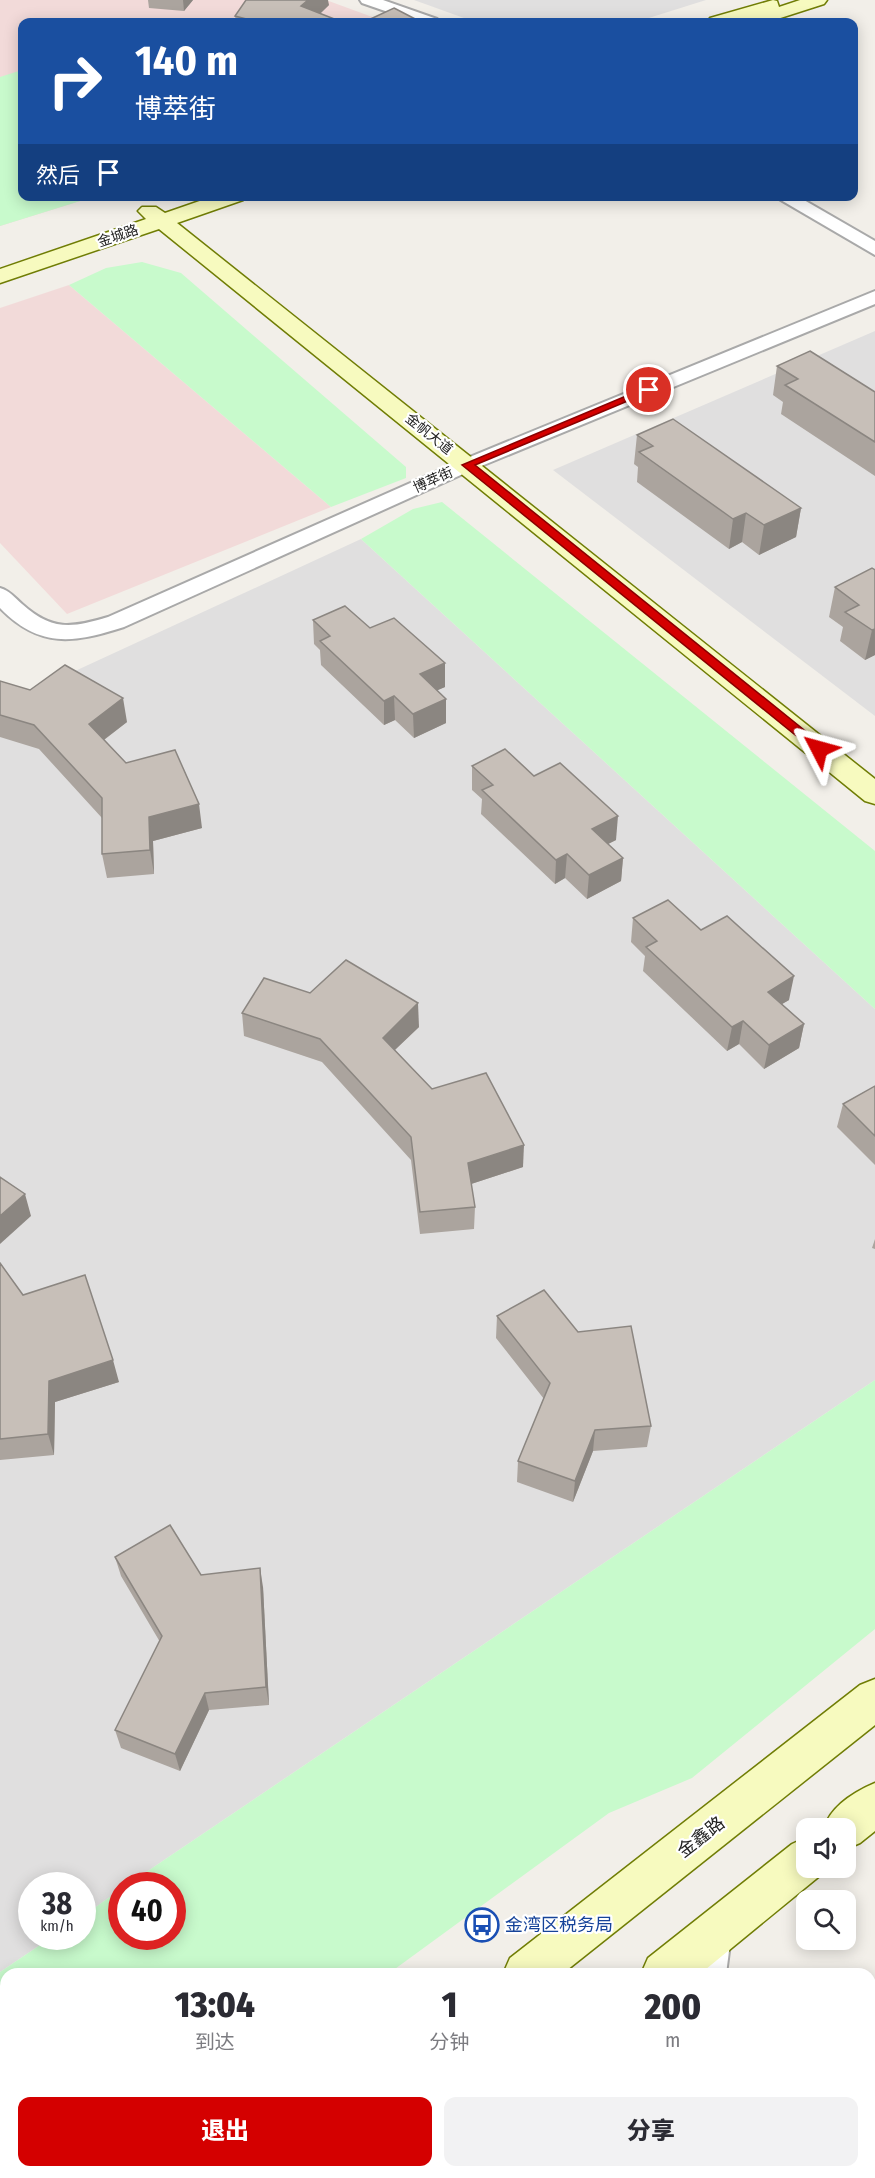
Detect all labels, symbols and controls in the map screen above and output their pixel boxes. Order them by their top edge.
text: 140 m [135,36,238,86]
icon: right [36,42,114,120]
text: 博萃街 [135,93,216,125]
icon: arrive [92,156,125,189]
text: 然后 [36,162,80,189]
street label: 金城路 [95,221,141,251]
pin [623,364,674,415]
icon: arrive [632,373,665,406]
street label: 金帆大道 [402,410,456,458]
street label: 博萃街 [410,464,456,496]
position arrow [787,717,851,781]
street label: 金鑫路 [673,1812,729,1862]
map controls [796,1818,856,1950]
button: sound [796,1818,856,1878]
speed limit sign: 40 [108,1872,186,1950]
text: 38 [42,1886,72,1922]
button: search [796,1890,856,1950]
bus stop icon: 金湾区税务局 [464,1907,500,1943]
place label: 金湾区税务局 [505,1914,613,1936]
text: km/h [40,1917,74,1935]
text: 13:04 [175,1983,255,2027]
text: 1 [442,1983,457,2027]
text: 200 [644,1985,701,2029]
text: m [665,2028,680,2052]
text: 到达 [195,2030,235,2054]
text: 分钟 [430,2030,470,2054]
button: 退出 [18,2097,432,2166]
button: 分享 [444,2097,858,2166]

